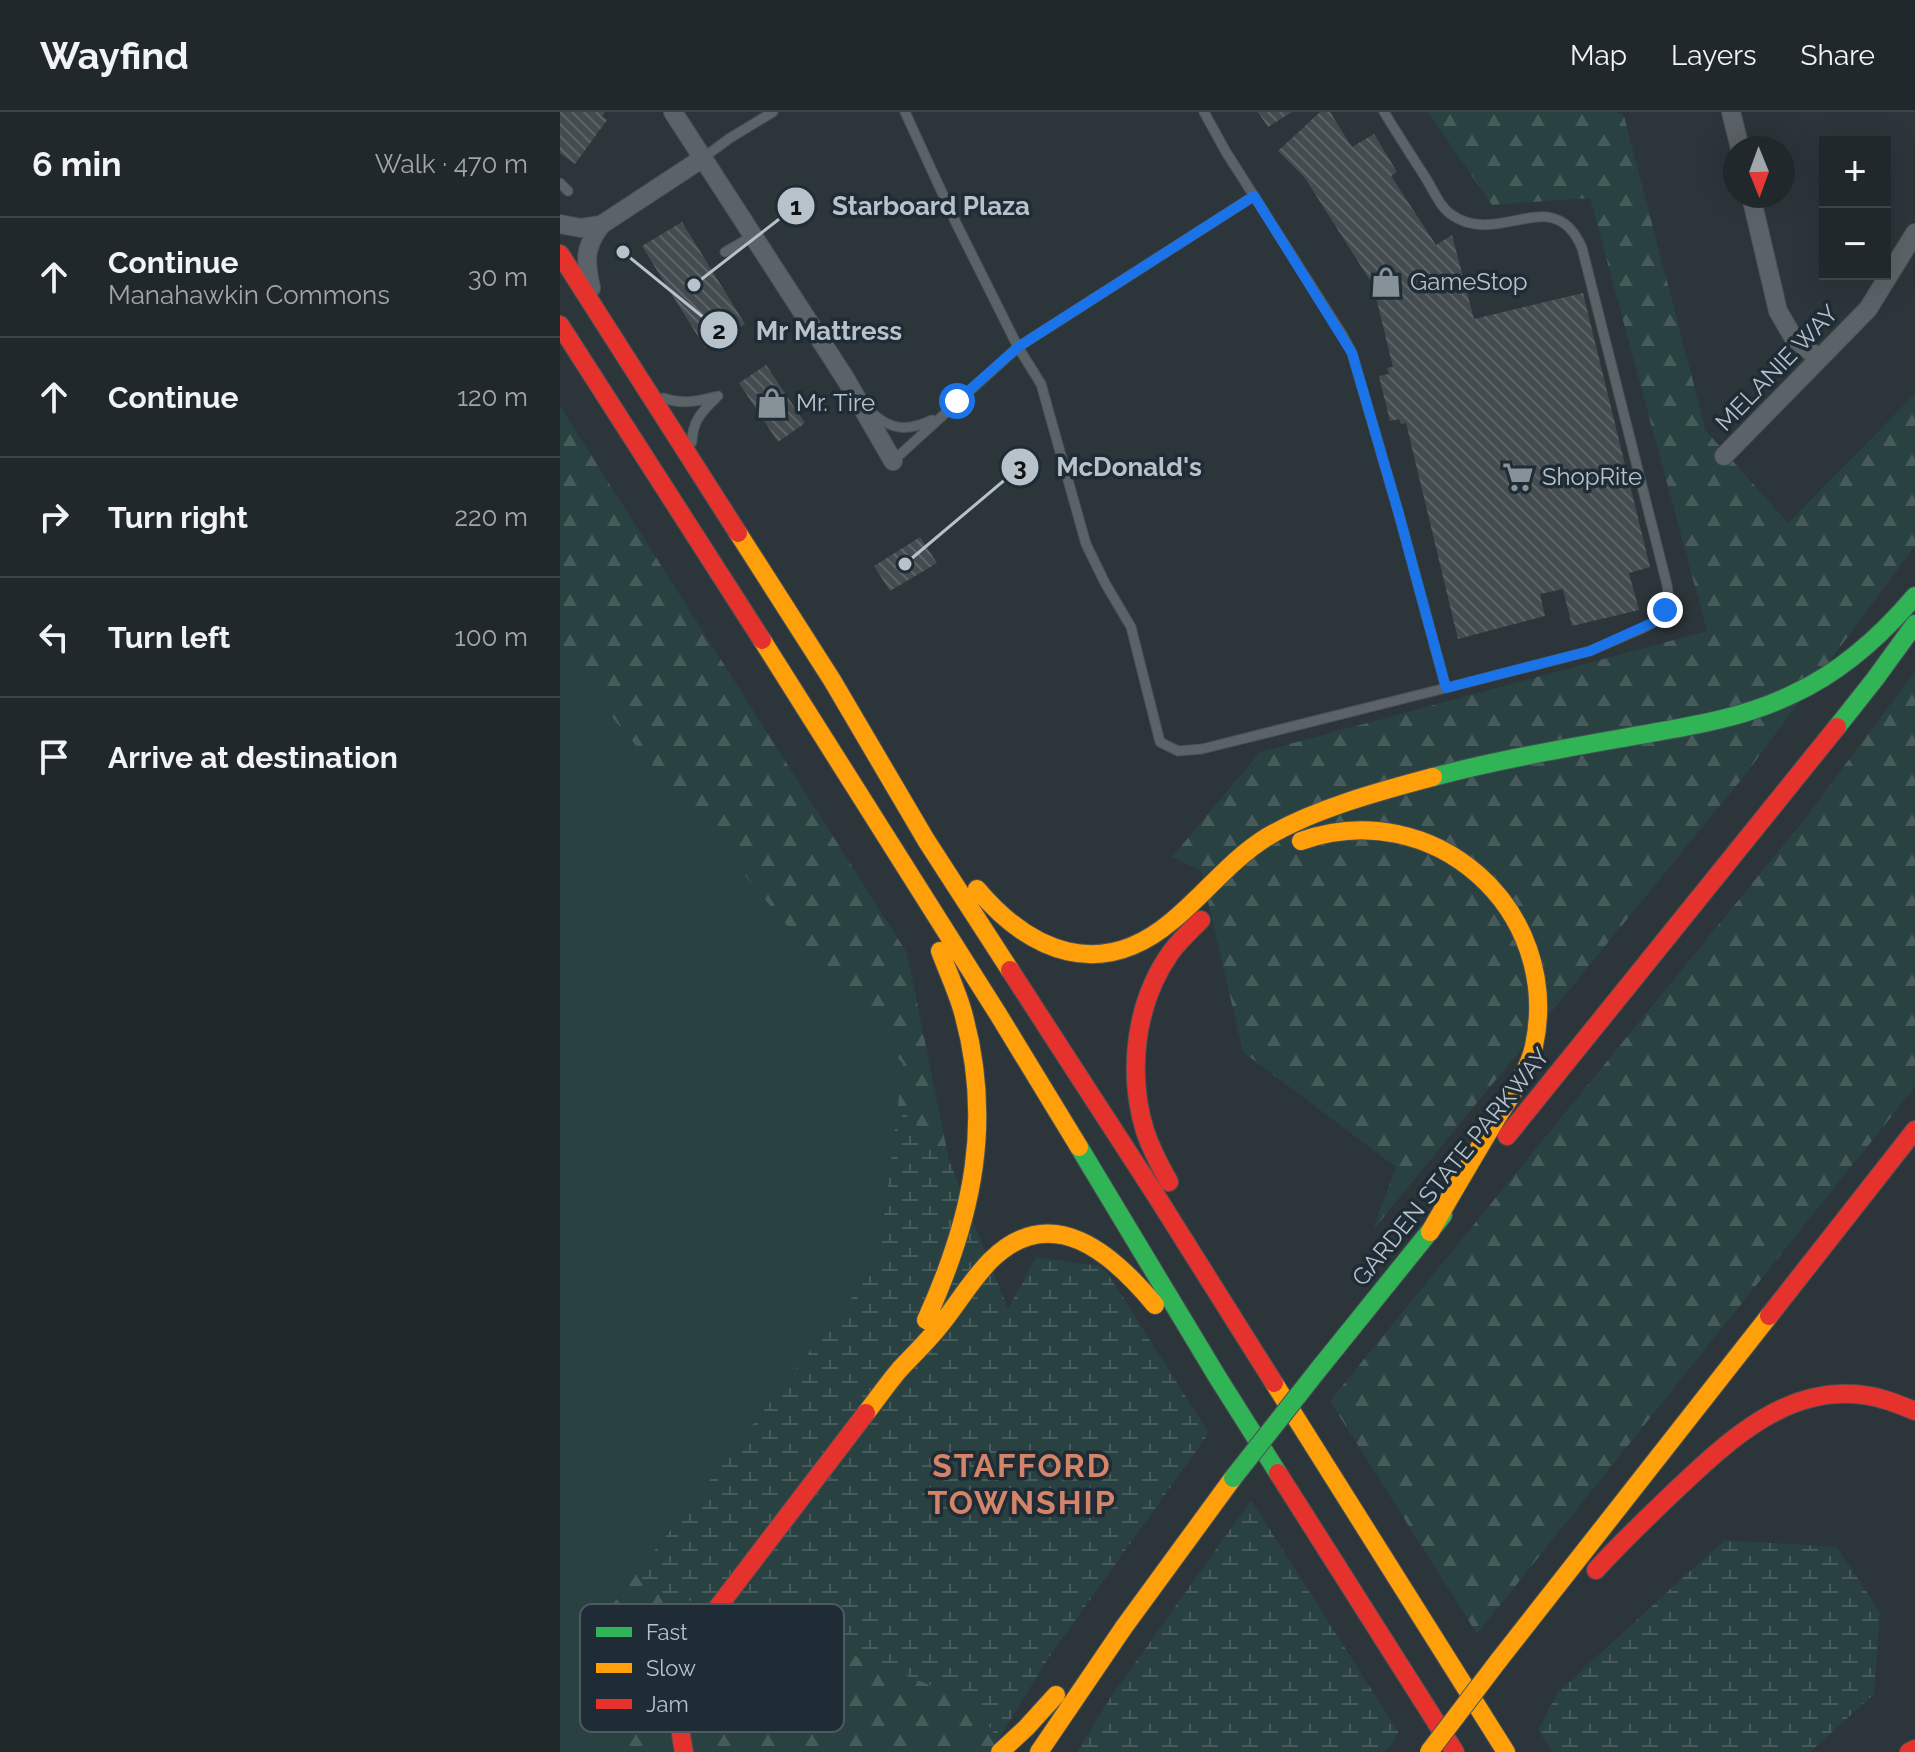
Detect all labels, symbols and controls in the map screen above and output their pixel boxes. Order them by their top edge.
text: Wayfind [40,33,189,78]
text: Map [1570,39,1627,72]
text: Layers [1671,39,1757,72]
text: Share [1801,39,1875,72]
north arrow [1723,136,1795,208]
map controls [1819,136,1891,280]
button: + [1819,136,1891,208]
text: 6 min [32,144,122,184]
text: Walk · 470 m [375,149,528,179]
callout: Starboard Plaza [776,181,1046,231]
text: Starboard Plaza [832,191,1030,221]
text: 1 [790,192,802,221]
button: − [1819,208,1891,280]
text: Continue [108,245,239,280]
icon: ahead [32,255,76,299]
text: 30 m [468,262,528,292]
shop icon: GameStop [1369,265,1403,299]
place label: GameStop [1410,267,1528,296]
text: Manahawkin Commons [108,280,390,310]
street label: MELANIE WAY [1709,298,1844,437]
callout: Mr Mattress [699,305,918,355]
text: 2 [712,316,726,345]
text: Mr Mattress [756,316,902,346]
icon: ahead [32,375,76,419]
text: Continue [108,380,239,415]
text: 120 m [457,382,528,412]
route start [939,383,975,419]
shop icon: Mr. Tire [755,386,789,420]
place label: Mr. Tire [796,388,875,417]
callout: McDonald's [1000,442,1218,492]
text: 3 [1013,452,1027,481]
text: McDonald's [1056,452,1202,482]
supermarket icon: ShopRite [1501,460,1535,494]
place label: ShopRite [1542,462,1642,491]
icon: right [32,495,76,539]
text: Turn right [108,500,248,535]
text: 220 m [454,502,528,532]
route end [1647,592,1683,628]
icon: left [32,615,76,659]
text: Turn left [108,620,230,655]
text: 100 m [455,622,528,652]
icon: arrive [32,735,76,779]
text: Arrive at destination [108,740,398,775]
street label: GARDEN STATE PARKWAY [1346,1042,1556,1291]
district label: STAFFORD TOWNSHIP [927,1447,1117,1521]
legend [580,1604,844,1732]
text: Fast [646,1619,688,1645]
text: Slow [646,1655,696,1681]
text: Jam [646,1691,689,1717]

